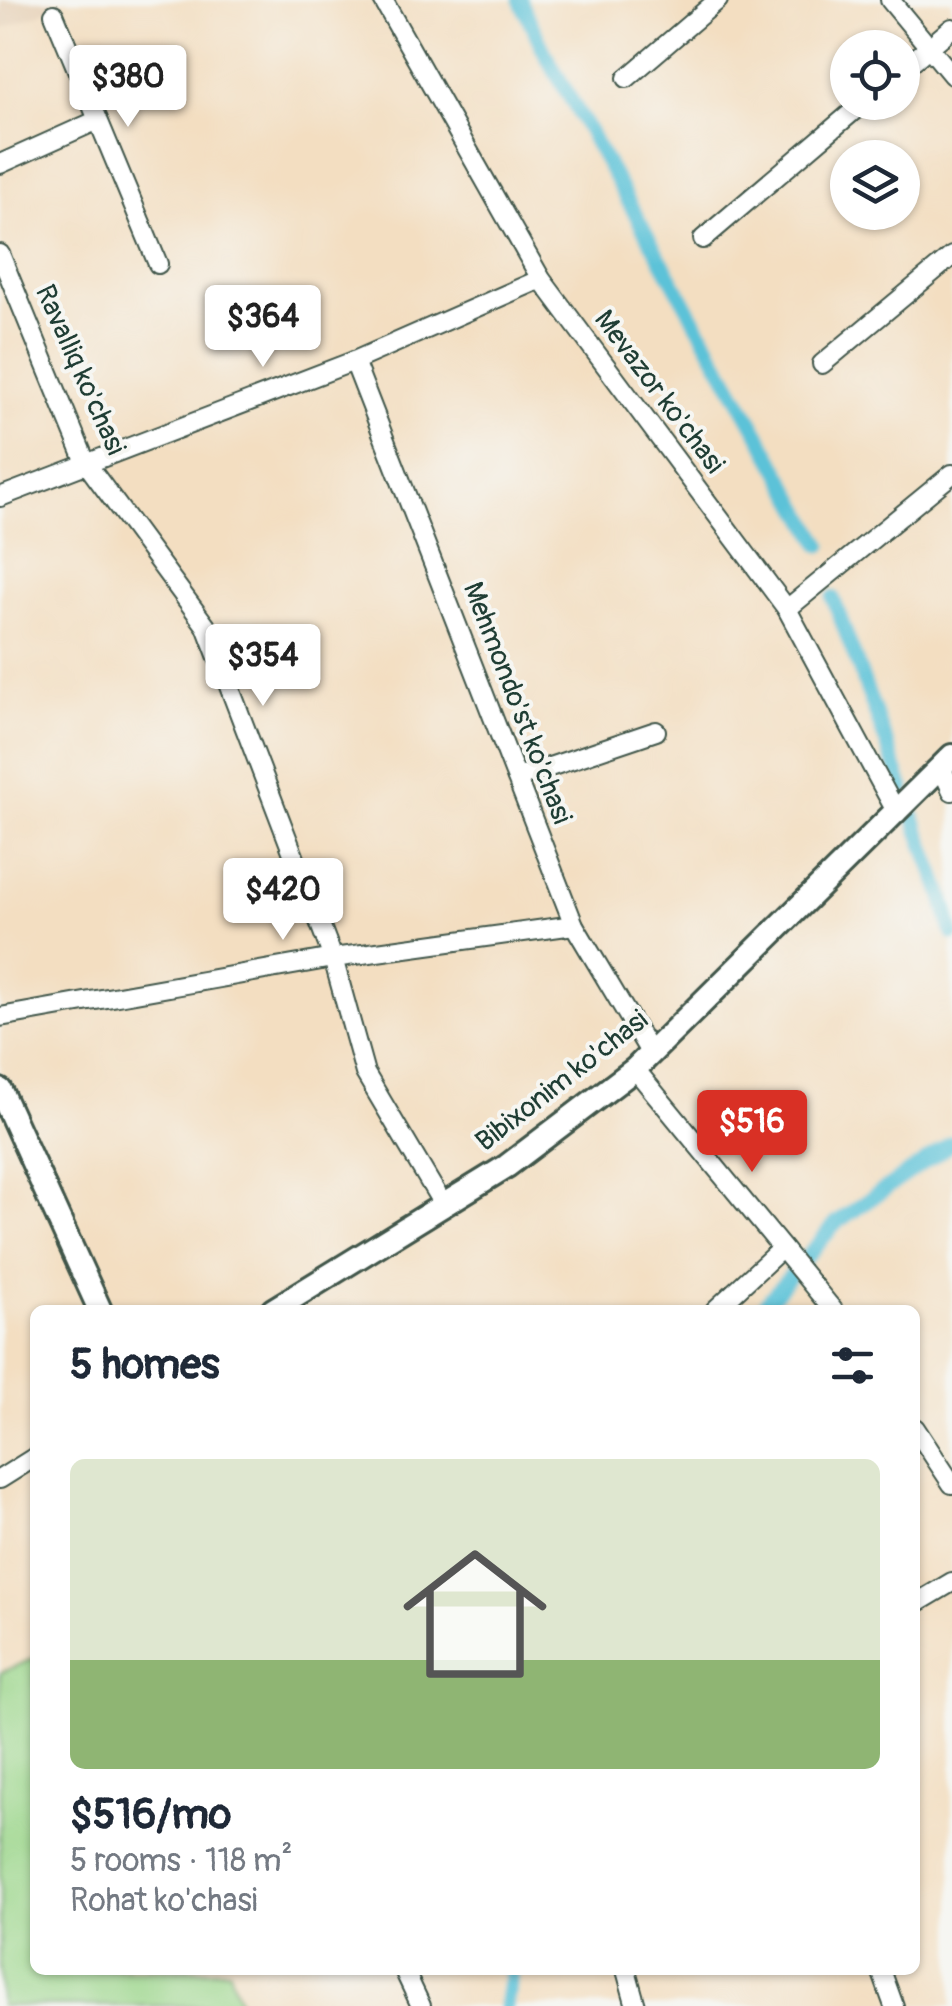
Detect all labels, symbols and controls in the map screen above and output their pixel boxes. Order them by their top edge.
map controls [830,30,920,230]
button: locate [830,30,920,120]
pin: $380 [69,45,187,130]
text: $380 [91,57,165,97]
button: layers [830,140,920,230]
street label: Ravalliq ko'chasi [27,280,133,460]
pin: $364 [204,285,322,370]
text: $364 [227,297,299,337]
street label: Mevazor ko'chasi [586,303,732,481]
street label: Mehmondo'st ko'chasi [455,577,579,829]
pin: $354 [204,624,322,709]
text: $354 [227,636,299,676]
pin: $420 [224,858,342,943]
text: $420 [245,870,321,910]
street label: Bibixonim ko'chasi [469,1003,655,1159]
pin: $516 [693,1090,811,1175]
text: $516 [719,1102,785,1142]
icon: filters [825,1338,880,1393]
text: 5 homes [70,1339,220,1391]
icon: home [385,1524,565,1704]
text: $516/mo [70,1789,231,1841]
text: 5 rooms · 118 m² [70,1841,292,1881]
text: Rohat ko'chasi [70,1881,258,1921]

